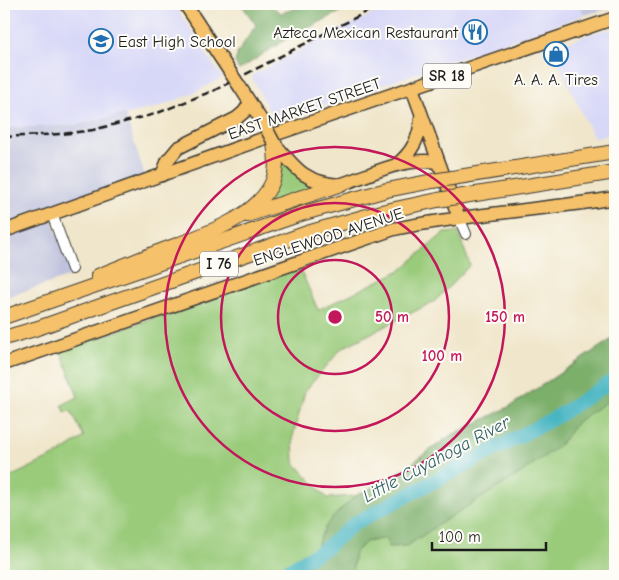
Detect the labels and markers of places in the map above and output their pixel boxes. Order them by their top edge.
restaurant icon: Azteca Mexican Restaurant [462,19,488,45]
place label: Azteca Mexican Restaurant [273,24,458,42]
school or university icon: East High School [88,28,114,54]
place label: East High School [118,33,236,51]
shop icon: A. A. A. Tires [543,41,569,67]
place label: A. A. A. Tires [514,71,598,89]
centre of rings [326,308,344,326]

